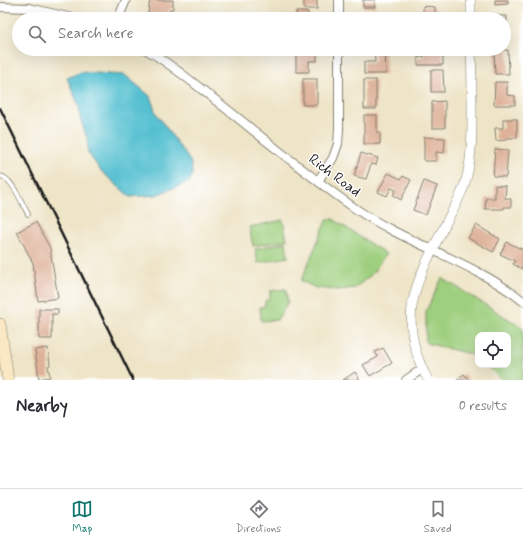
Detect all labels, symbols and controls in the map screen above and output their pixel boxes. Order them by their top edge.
search box [12,12,511,56]
icon: search [26,23,48,45]
text: Search here [58,24,134,44]
street label: Rich Road [304,149,365,202]
map controls [475,332,511,368]
button: locate [475,332,511,368]
text: Nearby [16,395,68,417]
text: 0 results [459,398,507,415]
tab: Map [71,498,93,536]
tab: Directions [236,498,281,536]
tab: Saved [424,498,452,536]

